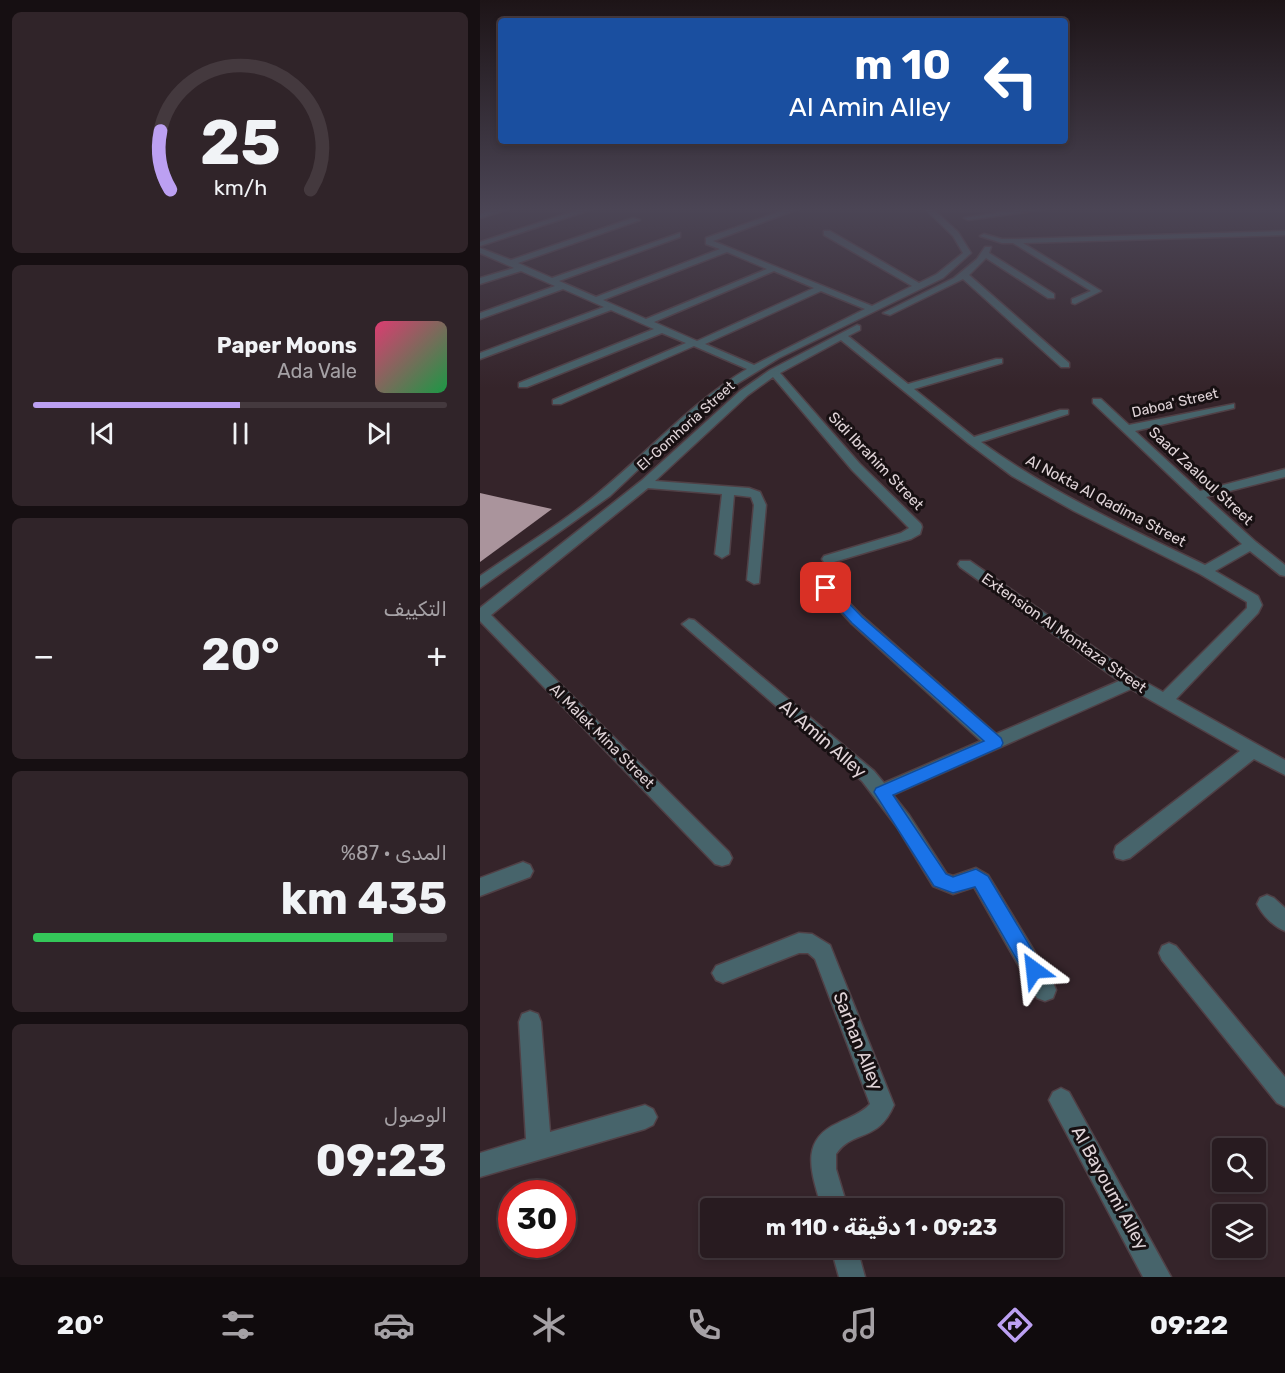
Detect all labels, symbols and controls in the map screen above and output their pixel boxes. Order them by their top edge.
text: 10 m [854,40,951,90]
icon: left [972,42,1050,120]
text: Al Amin Alley [789,91,951,123]
text: 25 [200,106,280,180]
text: km/h [213,175,267,200]
text: Paper Moons [217,332,357,359]
text: Ada Vale [277,359,357,383]
street label: El-Gomhoria Street [634,377,739,474]
street label: Daboa' Street [1130,385,1220,421]
street label: Sidi Ibrahim Street [825,408,927,514]
icon: previous [86,417,119,450]
icon: pause [224,417,257,450]
icon: next [362,417,395,450]
street label: Saad Zaaloul Street [1145,423,1257,529]
street label: Al Nokta Al Qadima Street [1023,451,1189,551]
pin [800,562,851,613]
street label: Extension Al Montaza Street [978,569,1150,697]
icon: arrive [809,571,842,604]
text: التكييف [384,597,447,621]
text: 20° [201,628,280,681]
text: − [33,636,54,675]
text: + [426,636,447,675]
street label: Al Malek Mina Street [546,680,658,792]
street label: Al Amin Alley [775,695,871,783]
text: المدى · 87% [341,841,447,865]
text: 435 km [280,872,447,925]
position arrow [1002,938,1066,1002]
street label: Sarhan Alley [828,989,888,1093]
text: الوصول [384,1103,447,1127]
street label: Al Bayoumi Alley [1067,1122,1153,1254]
text: 09:23 [316,1134,447,1187]
map controls [1212,1138,1266,1258]
button: search [1212,1138,1266,1192]
speed limit sign: 30 [498,1180,576,1258]
button: layers [1212,1204,1266,1258]
text: 09:23 · 1 دقيقة · 110 m [766,1214,997,1241]
icon: filters [217,1304,259,1346]
icon: car [373,1304,415,1346]
icon: climate [528,1304,570,1346]
icon: phone [683,1304,725,1346]
icon: music [839,1304,881,1346]
icon: directions [994,1304,1036,1346]
text: 20° [57,1309,104,1341]
text: 09:22 [1150,1309,1228,1341]

